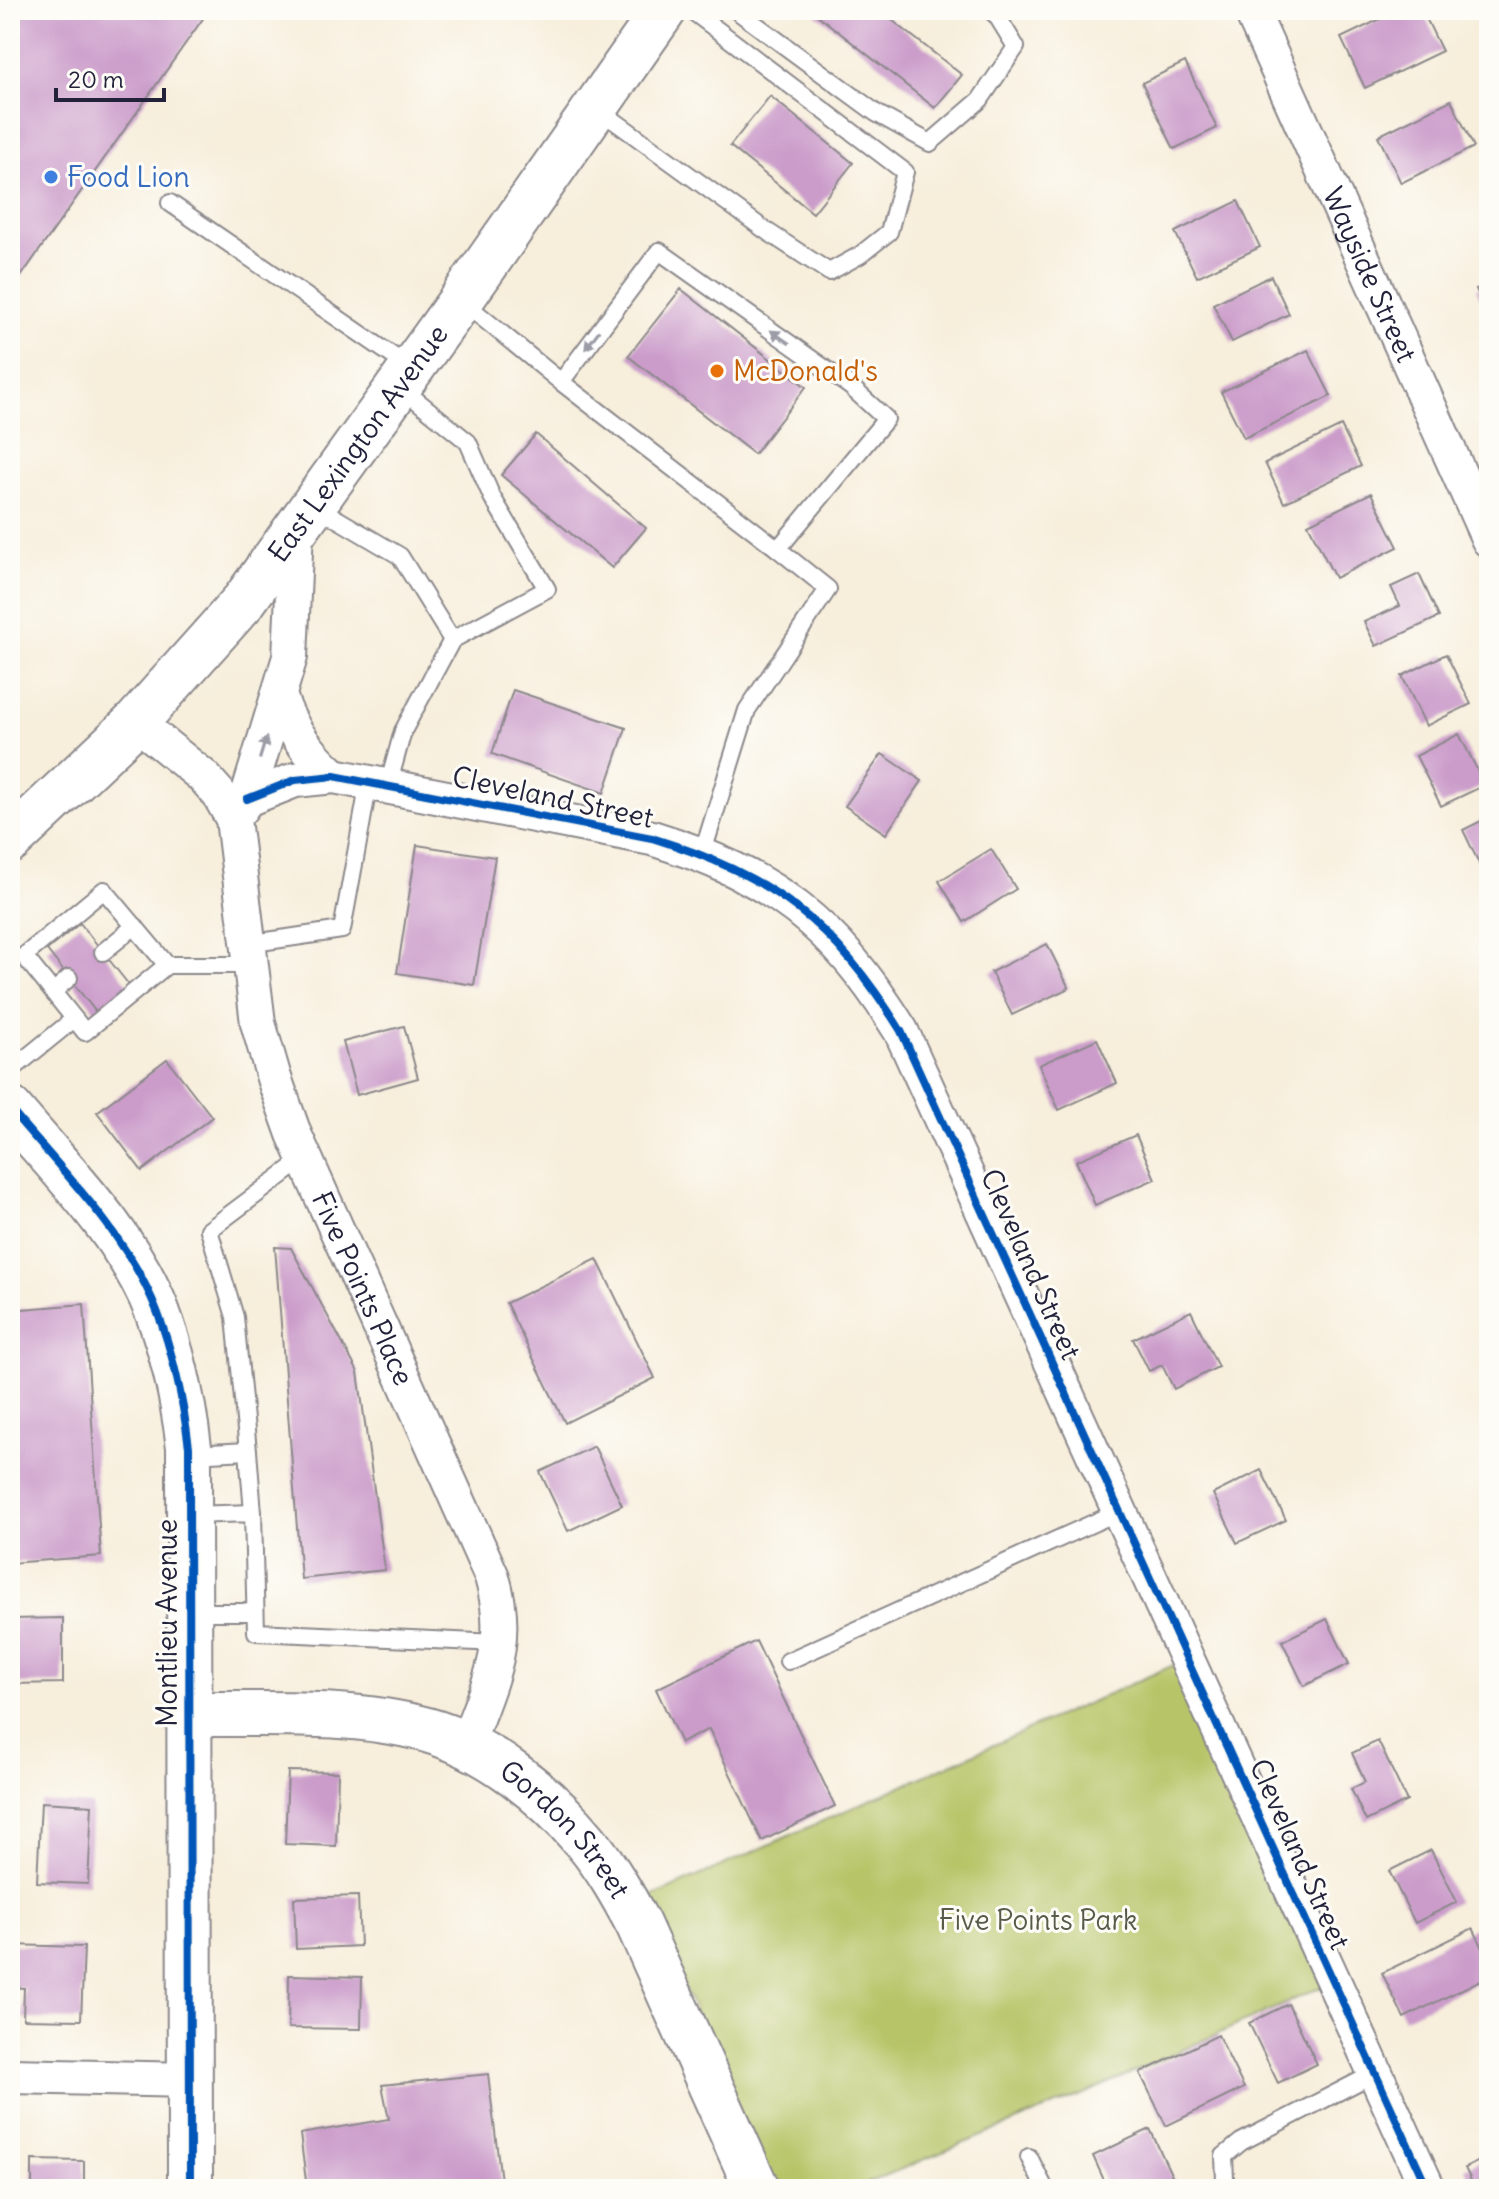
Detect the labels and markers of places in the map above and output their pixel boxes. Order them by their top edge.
place label: Food Lion [67,159,190,195]
marker: Food Lion [42,168,60,186]
place label: McDonald's [733,353,878,389]
marker: McDonald's [708,362,726,380]

